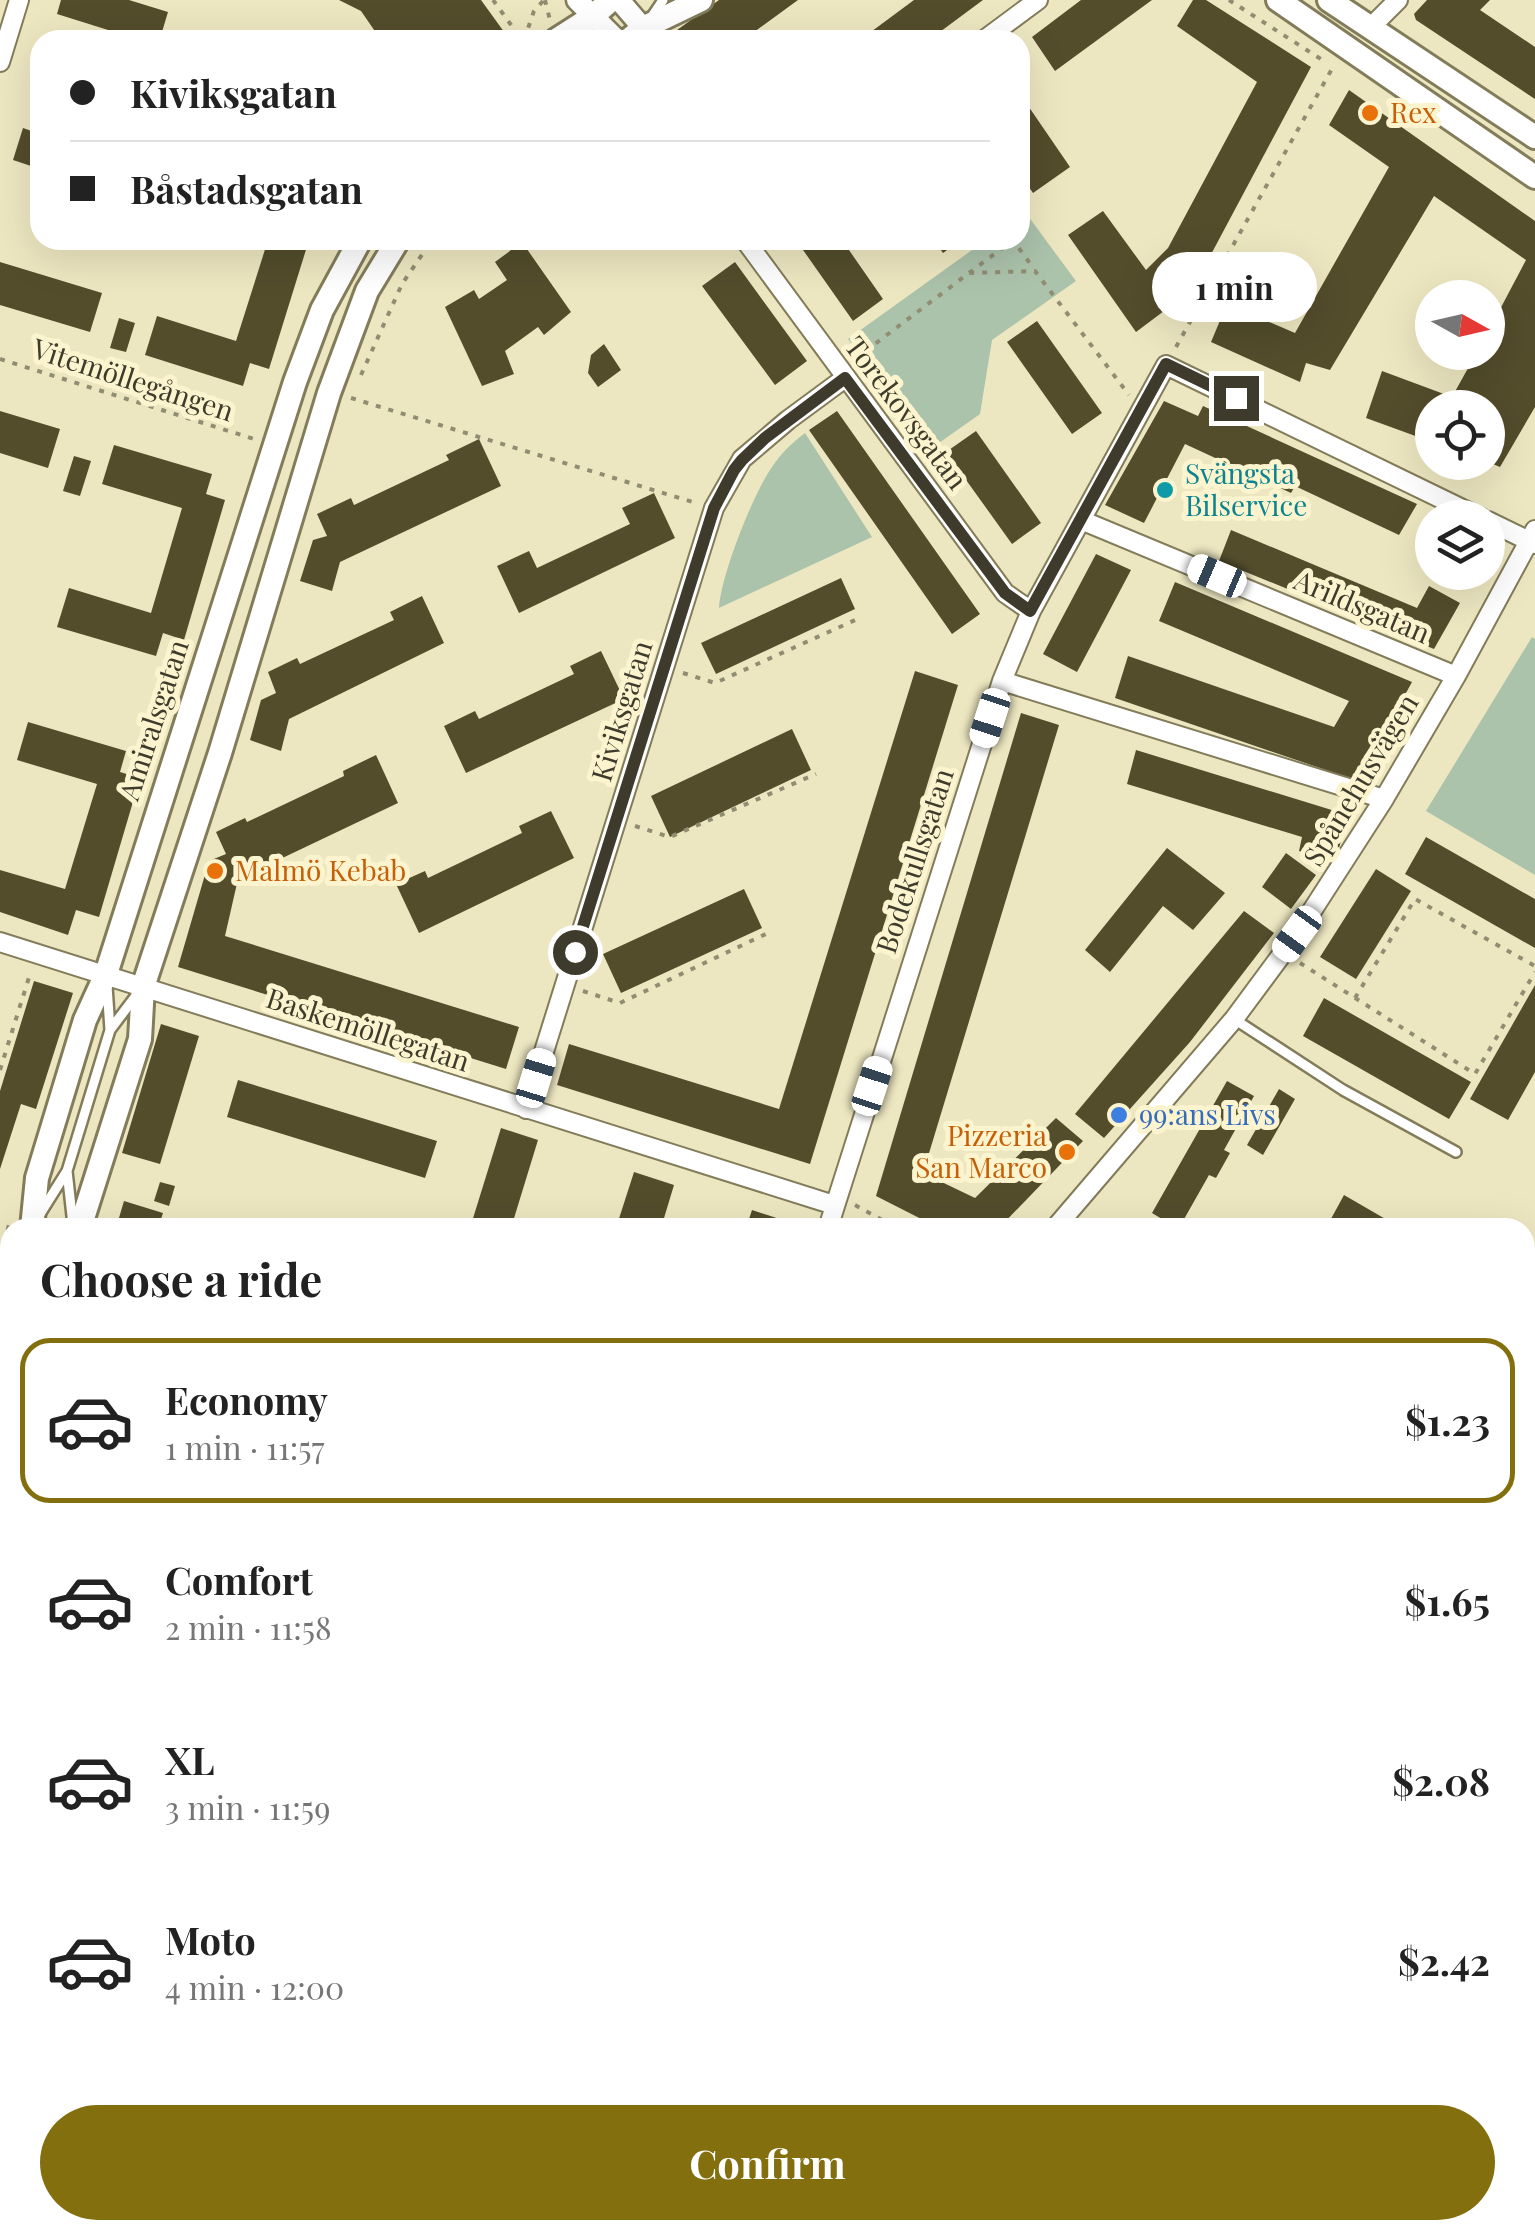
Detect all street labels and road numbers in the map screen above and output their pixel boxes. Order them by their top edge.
street label: Vitemöllegången [27,328,239,429]
street label: Torekovsgatan [838,328,977,496]
street label: Arildsgatan [1288,560,1436,651]
street label: Amiralsgatan [109,634,196,805]
street label: Kiviksgatan [582,635,660,785]
street label: Spånehusvägen [1294,686,1426,872]
street label: Bodekullsgatan [866,763,961,958]
street label: Baskemöllegatan [262,978,475,1079]

